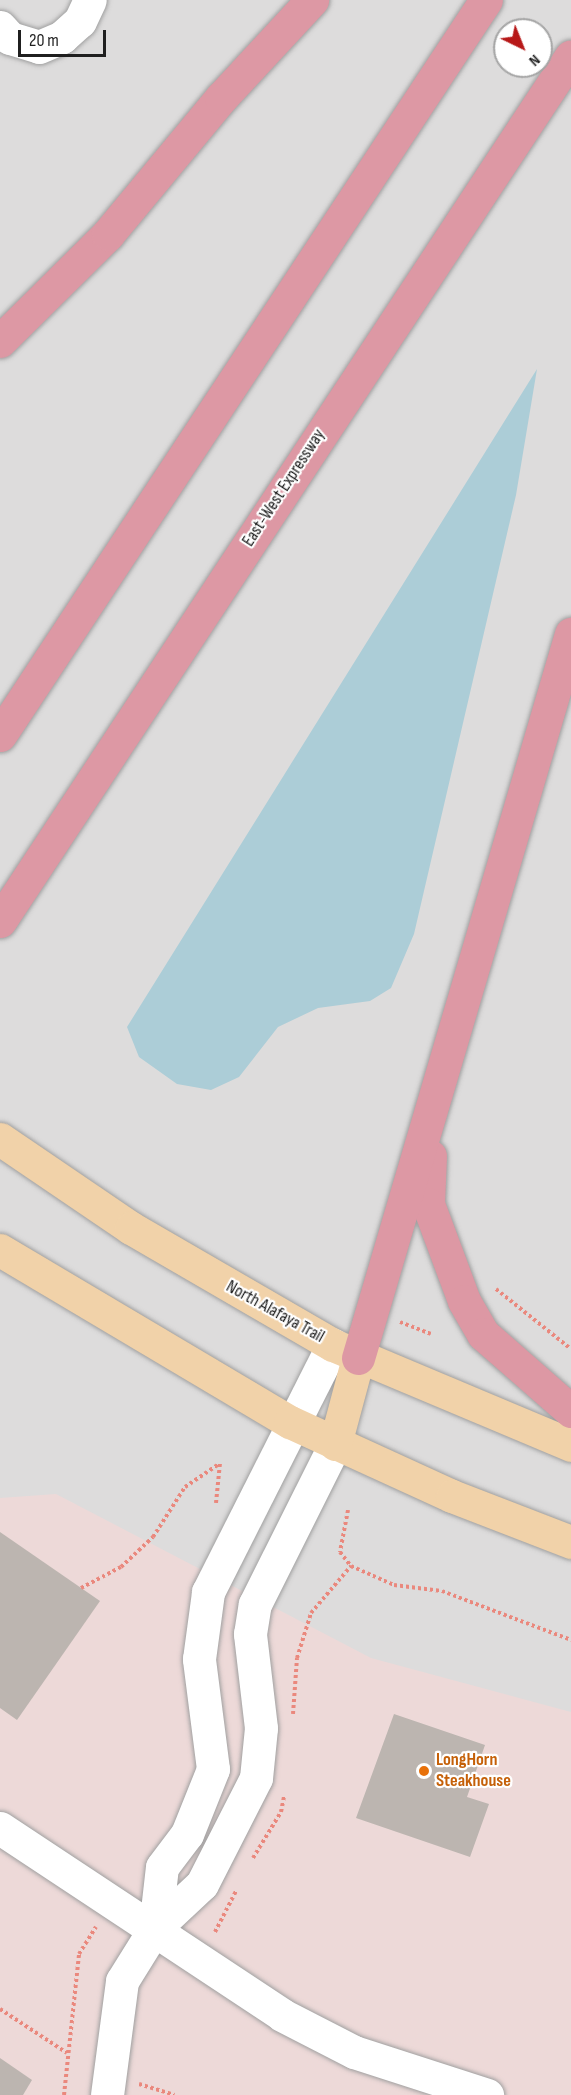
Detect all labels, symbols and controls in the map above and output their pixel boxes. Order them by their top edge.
scale bar [21,18,110,56]
north arrow [493,18,553,78]
text: 20 m [29,30,59,51]
text: N [525,50,544,70]
street label: East-West Expressway [238,425,330,551]
street label: North Alafaya Trail [222,1276,328,1348]
place label: LongHorn Steakhouse [436,1750,511,1792]
marker: LongHorn Steakhouse [417,1764,431,1778]

